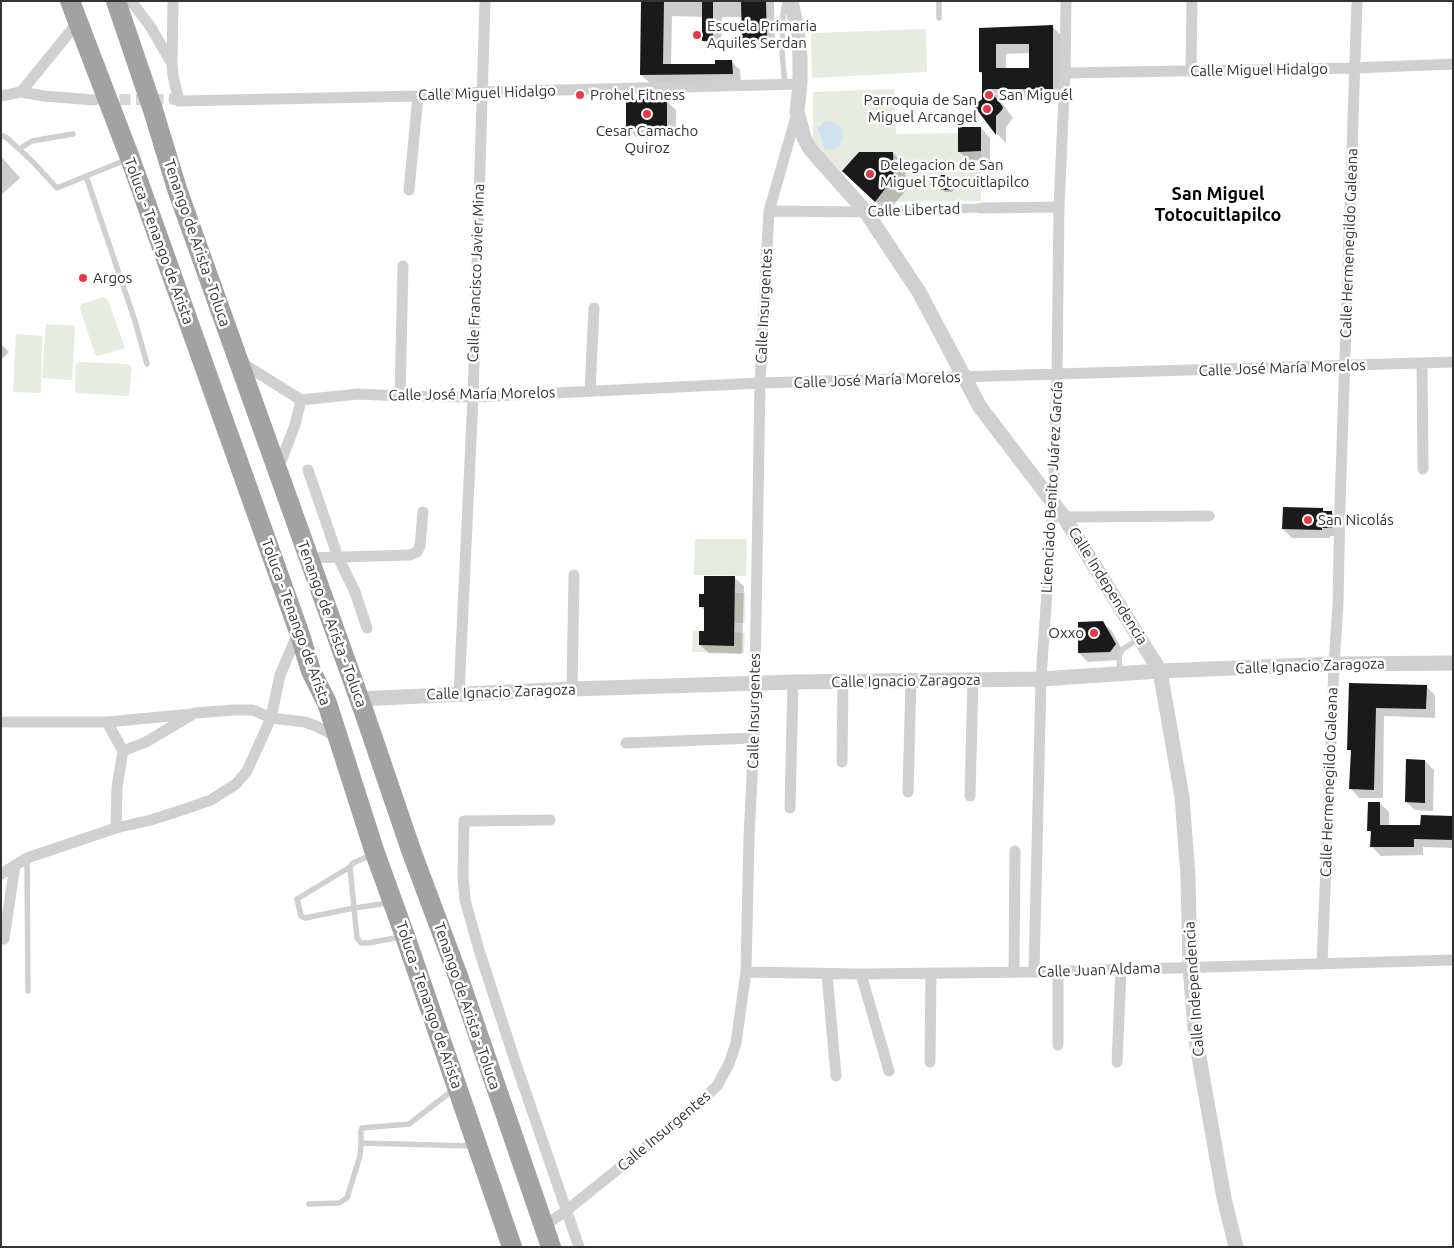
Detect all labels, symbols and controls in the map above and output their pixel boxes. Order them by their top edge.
place label: Escuela Primaria Aquiles Serdan [707,17,817,52]
marker: Escuela Primaria Aquiles Serdan [691,29,703,41]
street label: Calle Miguel Hidalgo [1190,60,1328,80]
street label: Calle Miguel Hidalgo [418,82,556,104]
place label: Prohel Fitness [590,86,685,104]
place label: San Miguél [999,86,1073,104]
marker: Prohel Fitness [574,89,586,101]
marker: San Miguél [983,89,995,101]
place label: Parroquia de San Miguel Arcangel [864,91,977,126]
marker: Parroquia de San Miguel Arcangel [981,103,993,115]
marker: Cesar Camacho Quiroz [641,108,653,120]
place label: Cesar Camacho Quiroz [596,122,698,157]
street label: Calle Hermenegildo Galeana [1337,148,1361,338]
street label: Toluca - Tenango de Arista [120,155,198,327]
place label: Delegacion de San Miguel Totocuitlapilco [880,156,1029,191]
street label: Tenango de Arista - Toluca [160,157,234,329]
marker: Delegacion de San Miguel Totocuitlapilco [864,168,876,180]
street label: Calle Francisco Javier Mina [464,183,488,363]
district label: San Miguel Totocuitlapilco [1155,183,1281,225]
street label: Calle Libertad [867,199,961,221]
street label: Calle Insurgentes [752,248,776,364]
place label: Argos [93,269,132,287]
marker: Argos [77,272,89,284]
street label: Calle José María Morelos [1198,356,1366,380]
street label: Calle José María Morelos [793,368,961,392]
street label: Licenciado Benito Juárez García [1037,381,1067,593]
street label: Calle José María Morelos [388,384,556,404]
place label: San Nicolás [1318,511,1394,529]
marker: San Nicolás [1302,514,1314,526]
street label: Calle Independencia [1064,524,1152,648]
street label: Toluca - Tenango de Arista [257,536,335,708]
street label: Tenango de Arista - Toluca [293,538,371,710]
place label: Oxxo [1048,624,1084,642]
marker: Oxxo [1088,627,1100,639]
street label: Calle Insurgentes [744,653,764,769]
street label: Calle Ignacio Zaragoza [1235,654,1385,678]
street label: Calle Ignacio Zaragoza [831,671,981,691]
street label: Calle Ignacio Zaragoza [426,680,576,704]
street label: Calle Hermenegildo Galeana [1317,687,1341,877]
street label: Toluca - Tenango de Arista [392,919,466,1091]
street label: Tenango de Arista - Toluca [430,920,504,1092]
street label: Calle Independencia [1180,921,1208,1057]
street label: Calle Juan Aldama [1037,959,1161,981]
street label: Calle Insurgentes [614,1087,714,1175]

